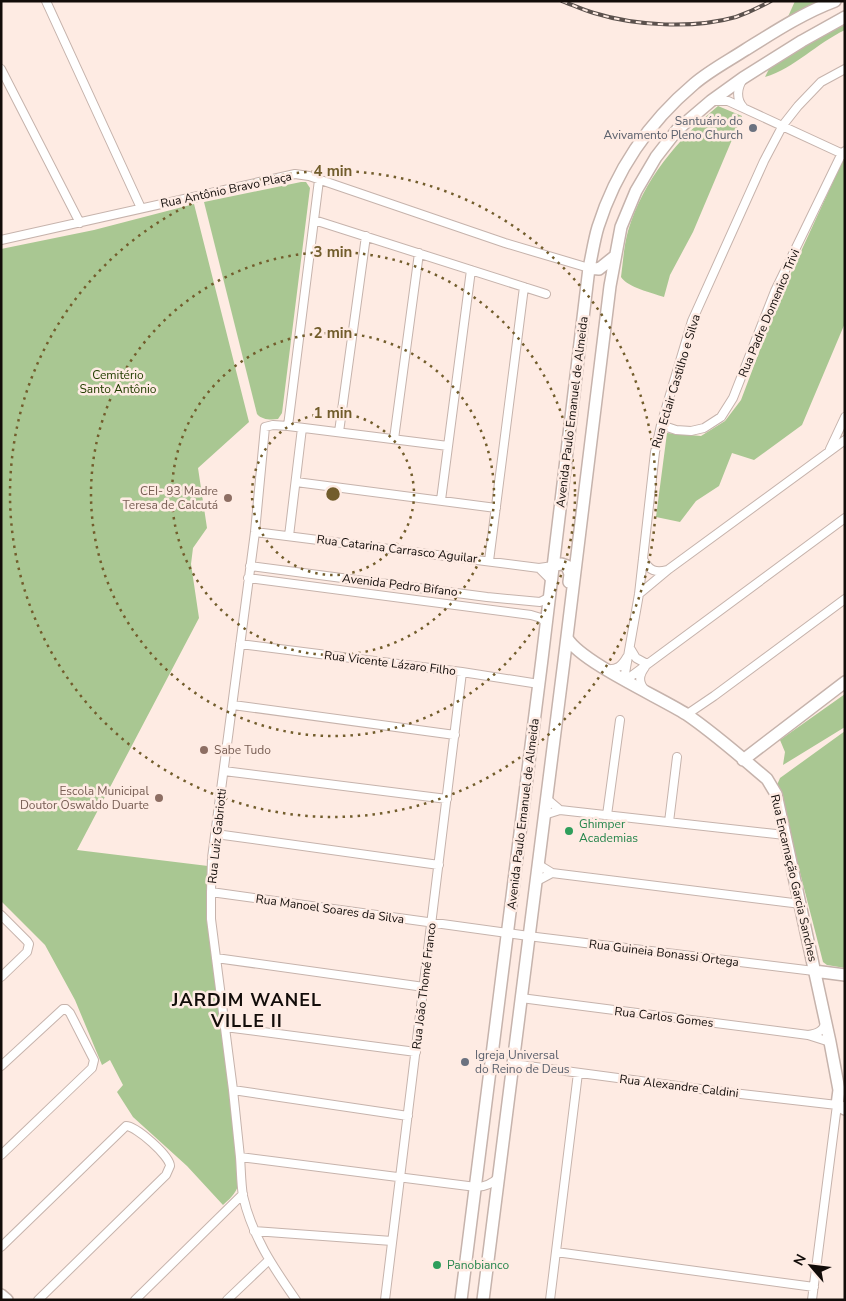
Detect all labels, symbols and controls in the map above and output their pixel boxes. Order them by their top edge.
place label: Santuário do Avivamento Pleno Church [604,113,743,143]
marker: Santuário do Avivamento Pleno Church [747,122,759,134]
text: 4 min [314,161,352,181]
street label: Rua Antônio Bravo Plaça [159,168,293,212]
text: 3 min [314,242,352,262]
street label: Rua Padre Domenico Trivi [735,246,803,380]
street label: Rua Eclair Castilho e Silva [648,312,704,450]
street label: Avenida Paulo Emanuel de Almeida [552,316,592,508]
text: 2 min [314,323,352,343]
park label: Cemitério Santo Antônio [79,367,157,397]
text: 1 min [314,403,352,423]
place label: CEI- 93 Madre Teresa de Calcutá [122,483,218,513]
centre of rings [324,485,342,503]
marker: CEI- 93 Madre Teresa de Calcutá [222,492,234,504]
street label: Rua Catarina Carrasco Aguilar [316,531,479,567]
street label: Avenida Pedro Bifano [341,570,459,600]
street label: Rua Vicente Lázaro Filho [323,647,457,679]
street label: Avenida Paulo Emanuel de Almeida [503,718,543,910]
place label: Sabe Tudo [214,742,271,758]
marker: Sabe Tudo [198,744,210,756]
place label: Escola Municipal Doutor Oswaldo Duarte [20,783,149,813]
street label: Rua Luiz Gabriotti [204,788,230,884]
marker: Escola Municipal Doutor Oswaldo Duarte [153,792,165,804]
street label: Rua Encarnação Garcia Sanches [767,793,821,963]
place label: Ghimper Academias [579,816,638,846]
marker: Ghimper Academias [563,825,575,837]
street label: Rua Manoel Soares da Silva [255,891,405,927]
street label: Rua João Thomé Franco [408,922,440,1050]
street label: Rua Guineia Bonassi Ortega [588,936,740,970]
district label: JARDIM WANEL VILLE II [171,988,322,1033]
street label: Rua Carlos Gomes [614,1003,715,1031]
place label: Igreja Universal do Reino de Deus [475,1047,570,1077]
marker: Igreja Universal do Reino de Deus [459,1056,471,1068]
street label: Rua Alexandre Caldini [618,1071,740,1101]
north arrow [786,1241,836,1291]
text: N [789,1251,811,1269]
place label: Panobianco [447,1257,510,1273]
marker: Panobianco [431,1259,443,1271]

